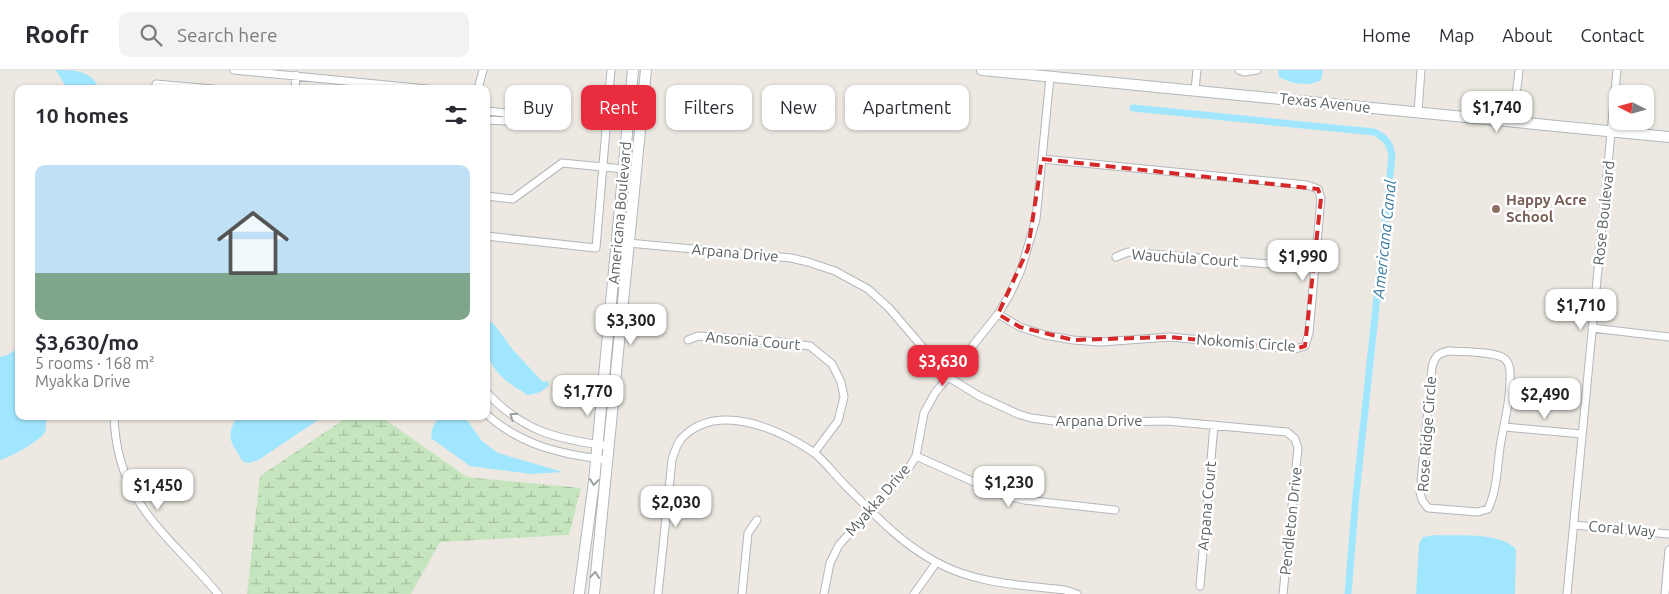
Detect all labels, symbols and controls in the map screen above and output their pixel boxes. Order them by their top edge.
search box [119,12,469,57]
text: Roofr [25,21,89,48]
icon: search [137,21,165,49]
text: Search here [177,24,277,46]
text: Home [1362,25,1411,45]
text: Map [1439,25,1474,45]
text: About [1502,25,1552,45]
text: Contact [1580,25,1644,45]
chip: Buy [505,85,571,130]
chip: Rent [581,85,656,130]
chip: Filters [666,85,752,130]
chip: New [762,85,835,130]
chip: Apartment [845,85,969,130]
north arrow [1609,85,1654,130]
map controls [1609,85,1654,130]
street label: Texas Avenue [1279,89,1372,116]
pin: $1,740 [1456,90,1538,133]
text: $1,740 [1472,98,1522,116]
icon: filters [442,101,470,129]
text: 10 homes [35,103,129,127]
street label: Americana Boulevard [605,141,634,285]
street label: Rose Boulevard [1590,160,1617,266]
water label: Americana Canal [1369,178,1399,300]
place label: Happy Acre School [1506,191,1587,225]
icon: home [208,198,298,288]
marker: Happy Acre School [1490,203,1502,215]
street label: Arpana Drive [691,240,779,265]
pin: $1,990 [1262,240,1344,282]
street label: Wauchula Court [1131,245,1239,270]
text: $1,990 [1278,247,1328,265]
pin: $1,710 [1540,288,1622,331]
text: $1,710 [1556,296,1606,314]
pin: $3,300 [590,304,672,346]
text: $3,300 [606,311,656,329]
street label: Ansonia Court [705,328,801,353]
text: $3,630/mo [35,330,139,354]
street label: Nokomis Circle [1196,331,1296,354]
pin: $3,630 [902,344,984,387]
text: $3,630 [918,352,968,370]
text: 5 rooms · 168 m² [35,354,155,372]
text: Myakka Drive [35,372,131,390]
pin: $1,770 [547,374,629,417]
street label: Rose Ridge Circle [1414,375,1439,492]
pin: $2,490 [1504,378,1586,420]
text: $1,770 [563,382,613,400]
text: $2,490 [1520,385,1570,403]
street label: Arpana Drive [1055,412,1143,429]
one-way arrow [509,413,519,422]
street label: Myakka Drive [842,460,913,539]
street label: Arpana Court [1194,460,1219,551]
pin: $1,230 [968,466,1050,508]
street label: Pendleton Drive [1276,466,1305,576]
pin: $1,450 [117,468,199,511]
text: $1,230 [984,473,1034,491]
text: $1,450 [133,476,183,494]
one-way arrow [589,478,600,486]
pin: $2,030 [635,486,717,528]
text: $2,030 [651,493,701,511]
street label: Coral Way [1588,517,1656,540]
one-way arrow [590,571,601,579]

